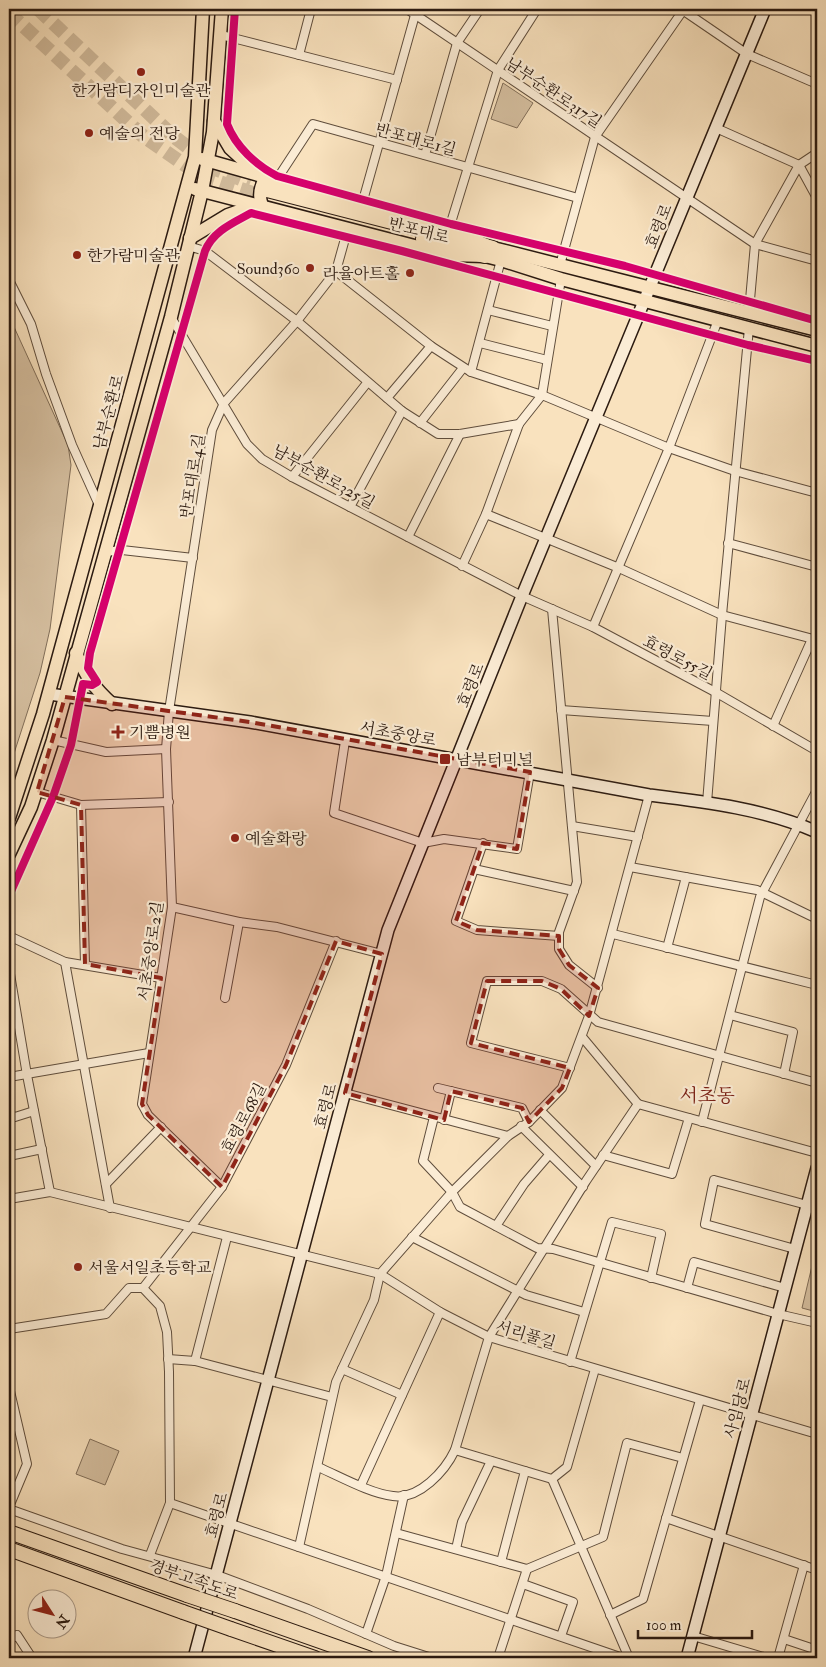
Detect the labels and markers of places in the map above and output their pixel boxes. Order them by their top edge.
marker: 한가람디자인미술관 [135,66,147,78]
place label: 한가람디자인미술관 [71,81,211,101]
place label: 예술의 전당 [99,124,180,144]
marker: 예술의 전당 [83,127,95,139]
place label: 한가람미술관 [87,246,180,266]
marker: 한가람미술관 [71,249,83,261]
place label: Sound360 [237,259,300,279]
marker: Sound360 [304,262,316,274]
place label: 라율아트홀 [323,264,400,284]
marker: 라율아트홀 [404,267,416,279]
place label: 기쁨병원 [129,723,191,743]
marker: 기쁨병원 [111,725,125,739]
place label: 남부터미널 [456,750,533,770]
marker: 남부터미널 [438,752,452,766]
place label: 예술화랑 [245,829,307,849]
marker: 예술화랑 [229,832,241,844]
place label: 서울서일초등학교 [88,1258,212,1278]
marker: 서울서일초등학교 [72,1261,84,1273]

